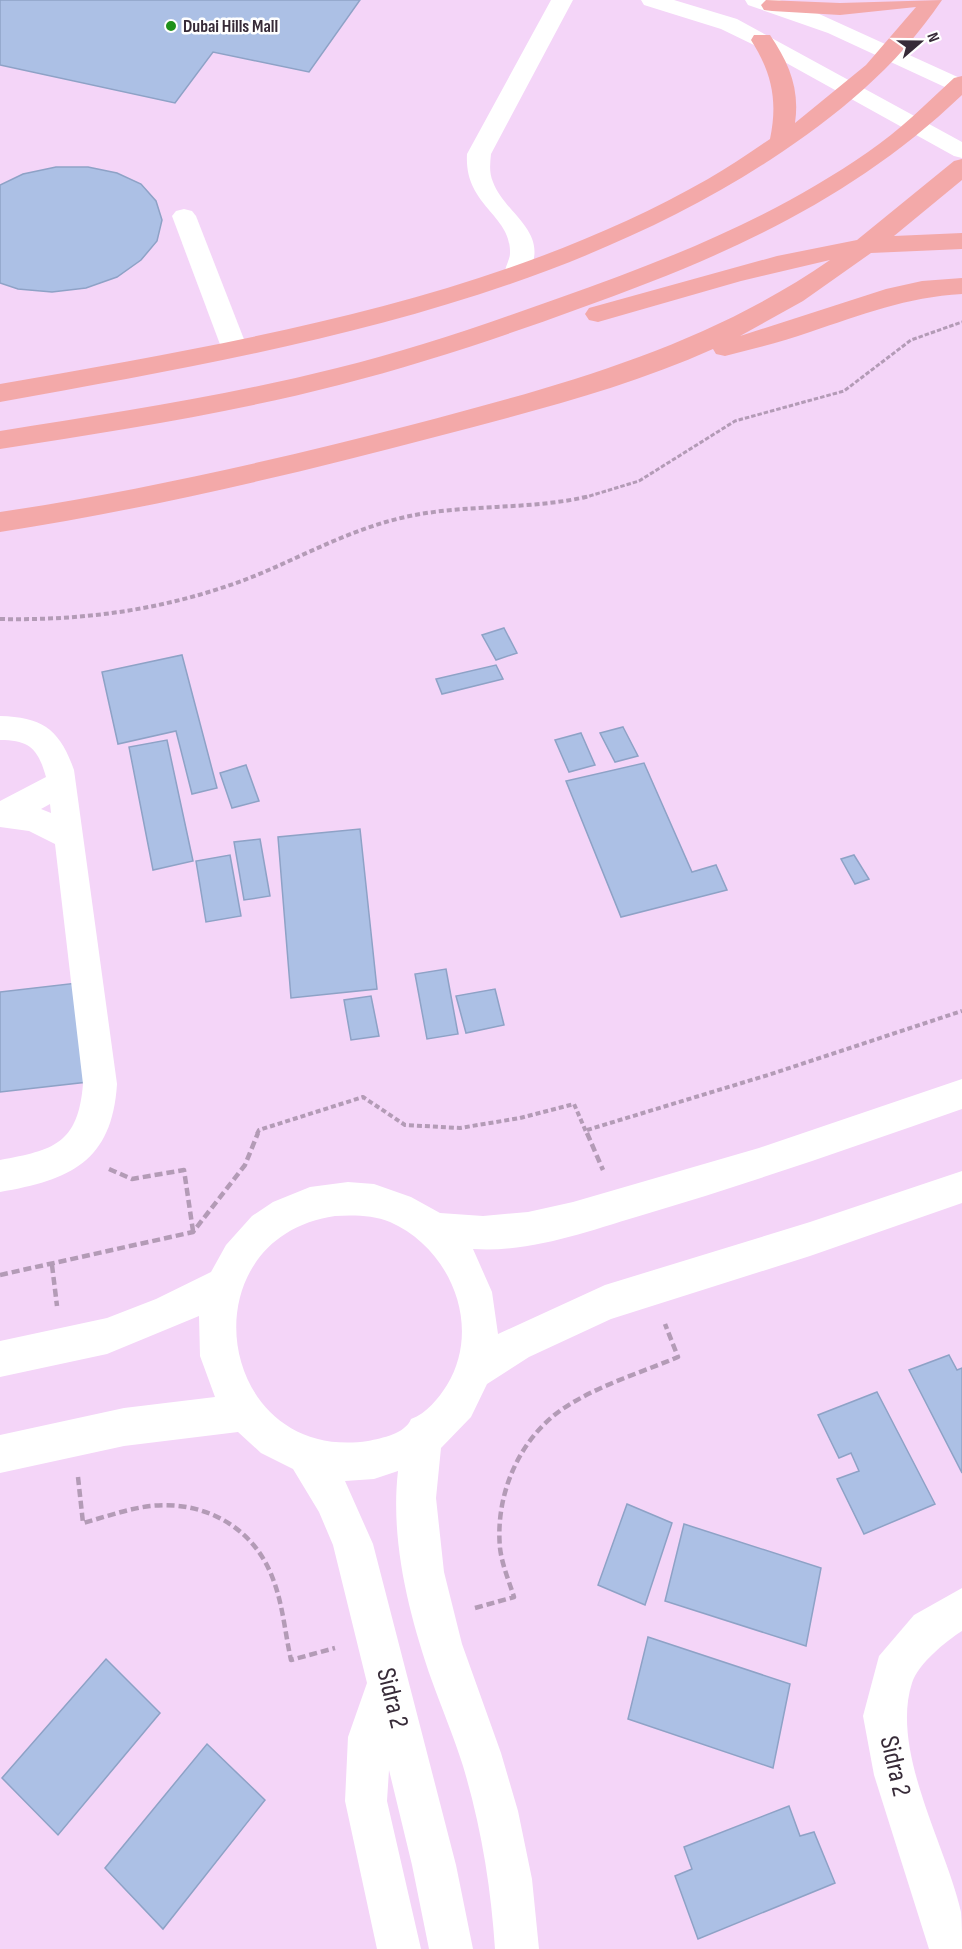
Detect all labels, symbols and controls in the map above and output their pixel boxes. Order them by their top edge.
north arrow [890,12,950,72]
place label: Dubai Hills Mall [183,16,278,37]
marker: Dubai Hills Mall [164,19,178,33]
text: N [922,30,943,45]
street label: Sidra 2 [369,1665,415,1732]
street label: Sidra 2 [873,1733,917,1800]

